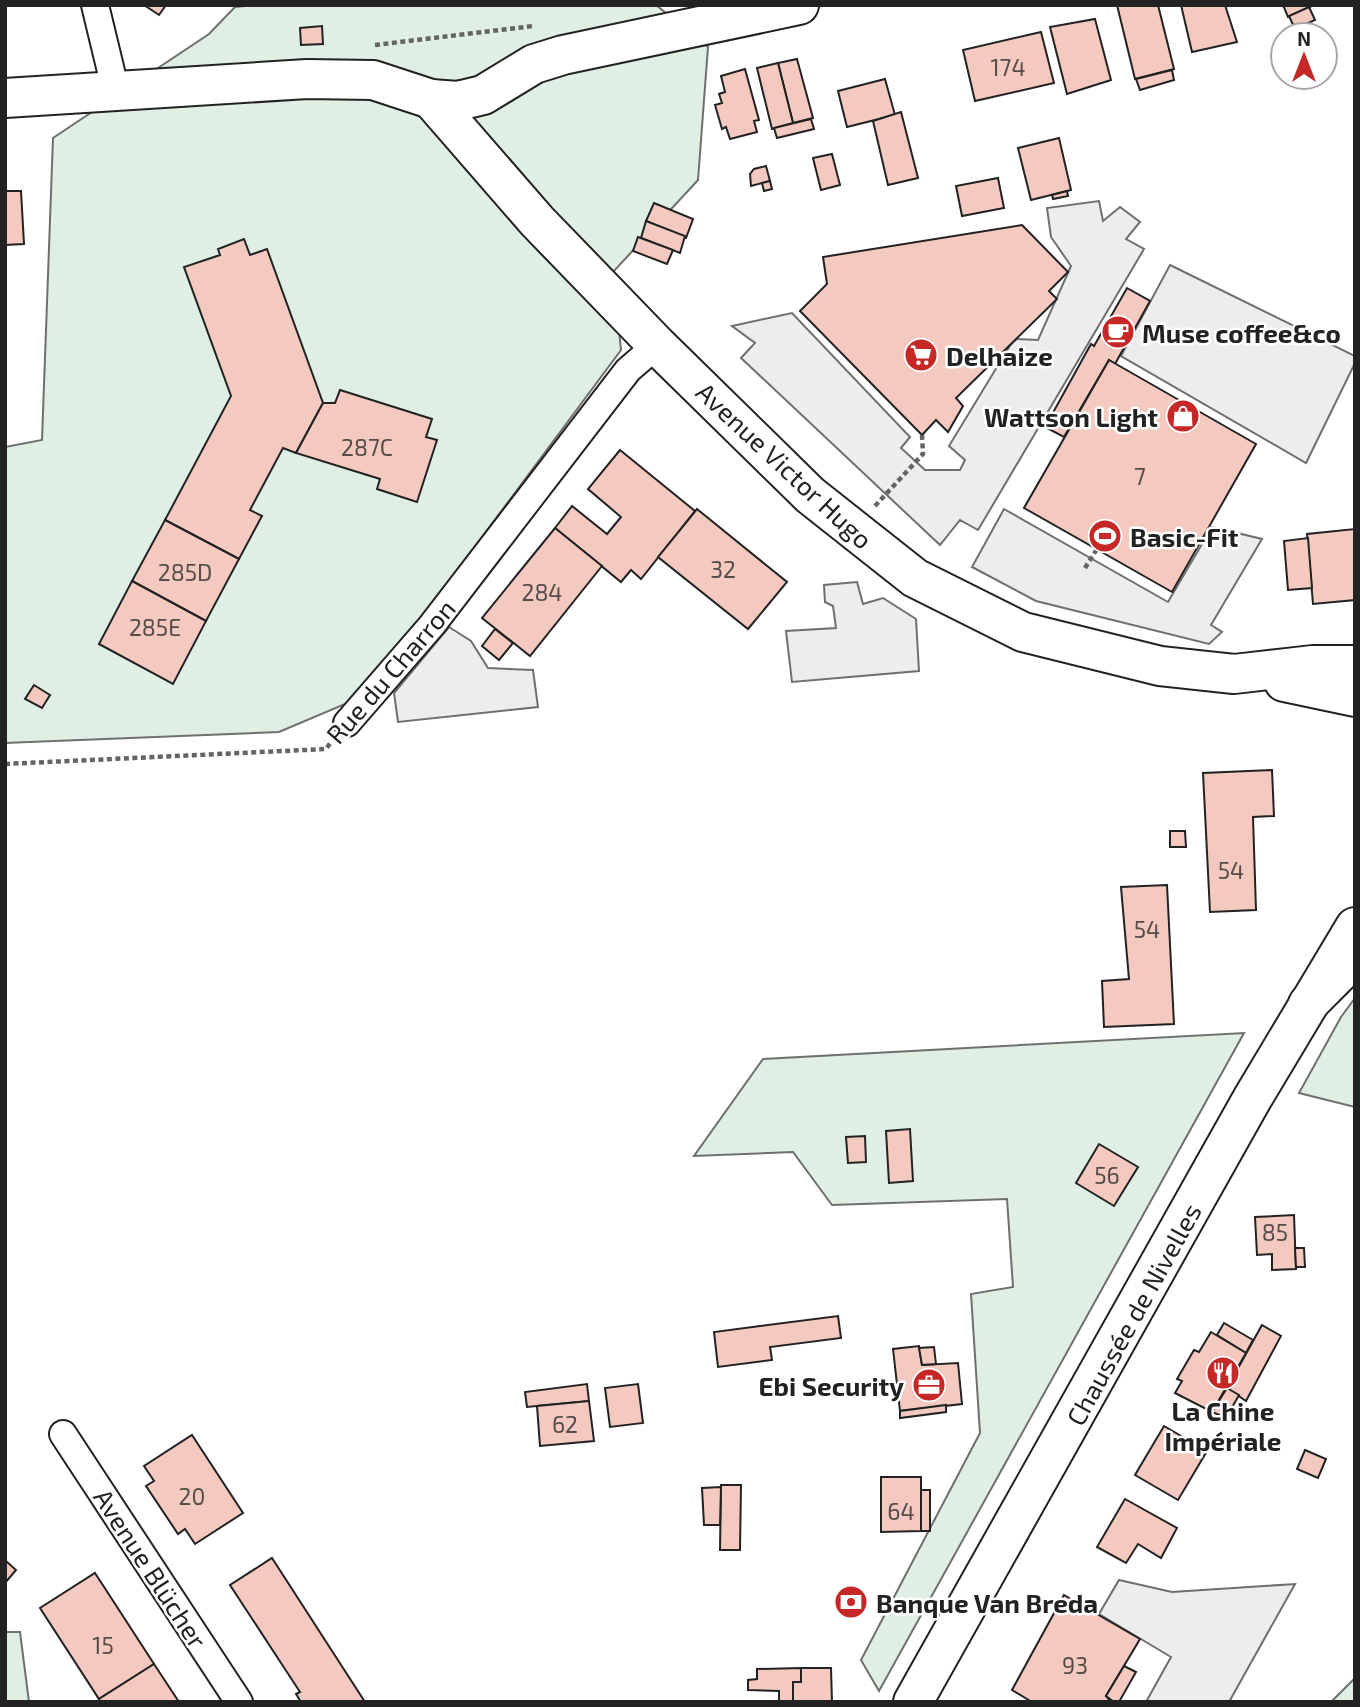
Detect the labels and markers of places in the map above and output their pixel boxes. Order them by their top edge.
cafe icon: Muse coffee&co [1099,313,1137,351]
place label: Muse coffee&co [1142,317,1341,348]
supermarket icon: Delhaize [902,336,940,374]
place label: Delhaize [946,340,1053,371]
shop icon: Wattson Light [1164,397,1202,435]
place label: Wattson Light [984,401,1158,432]
sports icon: Basic-Fit [1086,517,1124,555]
place label: Basic-Fit [1130,521,1239,552]
restaurant icon: La Chine Impériale [1204,1354,1242,1392]
office icon: Ebi Security [910,1366,948,1404]
place label: Ebi Security [759,1370,904,1402]
place label: La Chine Impériale [1164,1395,1282,1456]
bank icon: Banque Van Breda [832,1583,870,1621]
place label: Banque Van Breda [876,1587,1098,1618]

